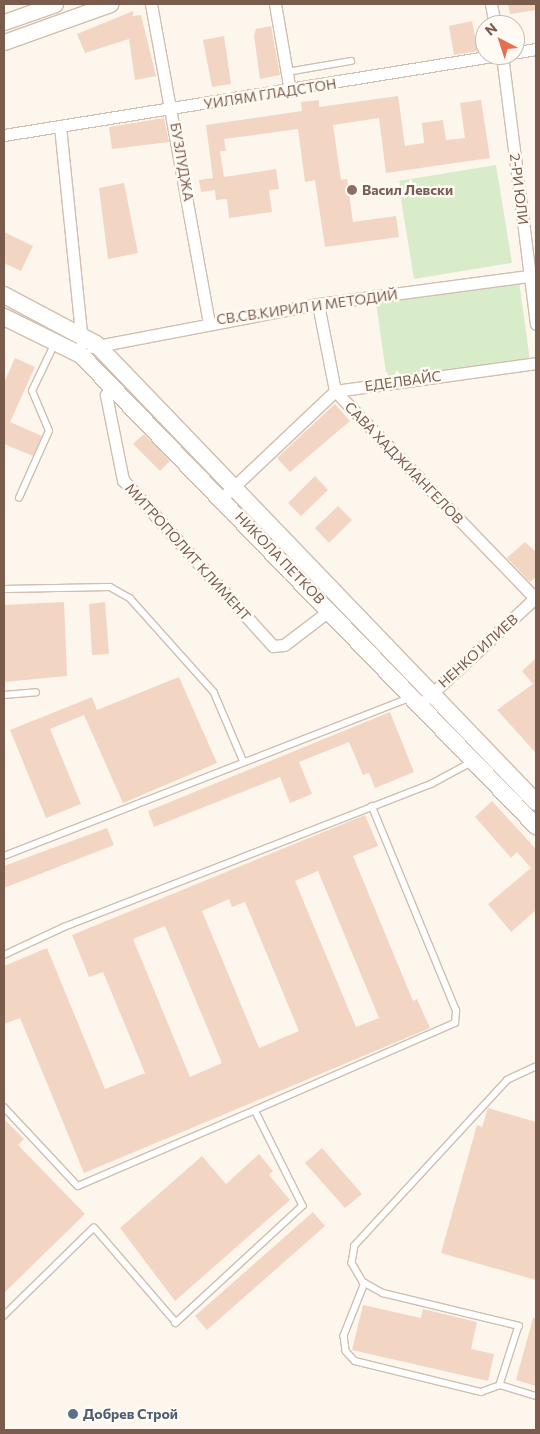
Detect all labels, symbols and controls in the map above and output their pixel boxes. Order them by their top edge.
north arrow [475,15,525,65]
text: N [481,19,500,39]
street label: УИЛЯМ ГЛАДСТОН [202,75,338,113]
street label: БУЗЛУДЖА [167,121,197,203]
street label: 2-РИ ЮЛИ [506,152,532,226]
place label: Васил Левски [362,182,453,198]
marker: Васил Левски [346,184,358,196]
street label: СВ.СВ.КИРИЛ И МЕТОДИЙ [215,286,399,328]
street label: ЕДЕЛВАЙС [364,367,442,395]
street label: САВА ХАДЖИАНГЕЛОВ [341,398,467,528]
street label: МИТРОПОЛИТ КЛИМЕНТ [122,480,254,624]
street label: НИКОЛА ПЕТКОВ [232,509,328,607]
street label: НЕНКО ИЛИЕВ [435,611,521,691]
place label: Добрев Строй [83,1406,178,1422]
marker: Добрев Строй [67,1408,79,1420]

